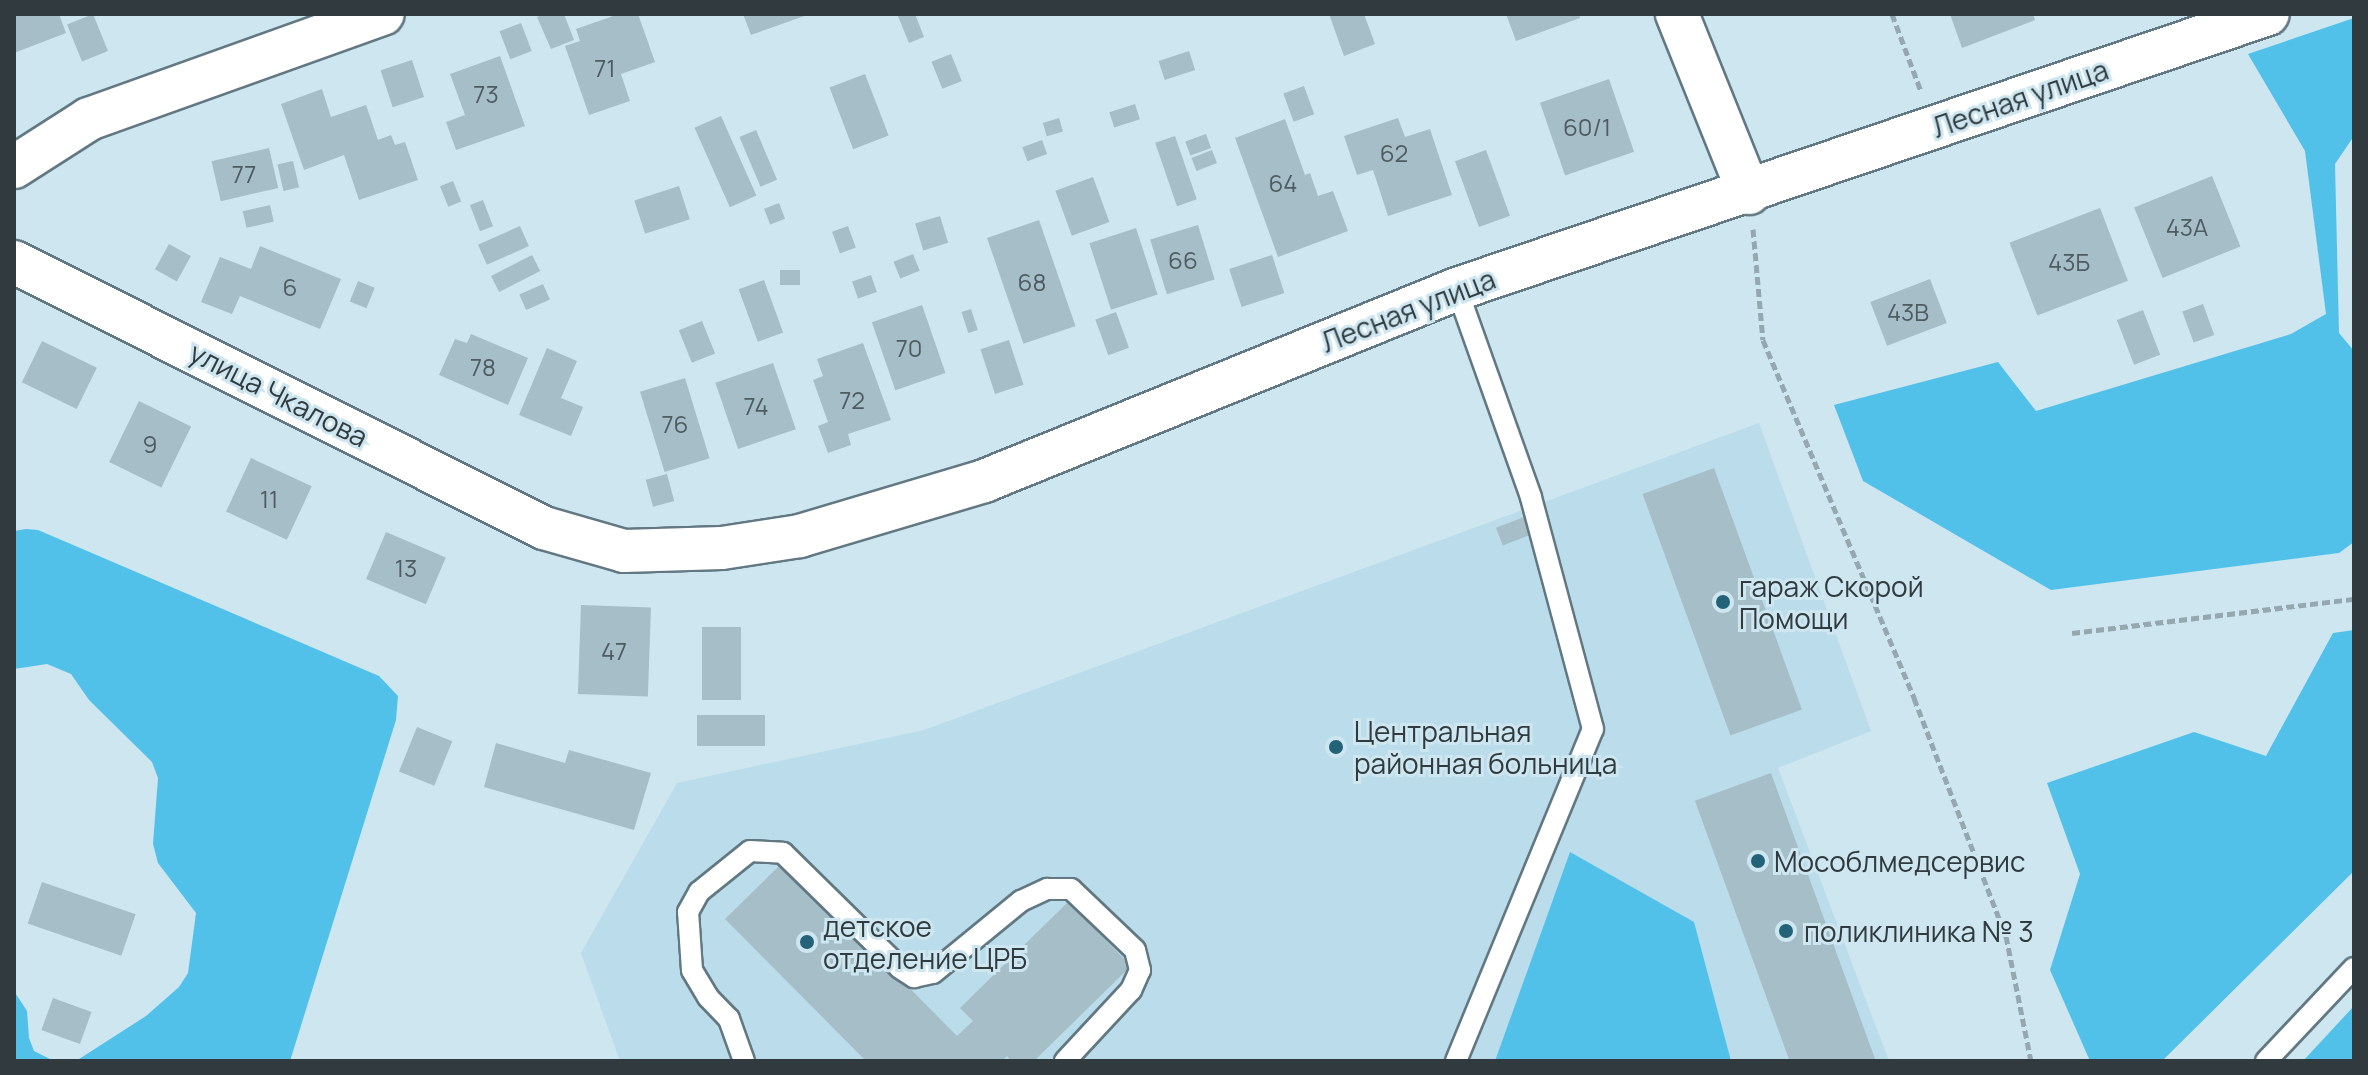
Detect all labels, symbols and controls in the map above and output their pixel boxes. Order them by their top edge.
street label: Лесная улица [1928,52,2112,144]
house number: 71 [594,54,616,82]
house number: 73 [473,80,499,108]
house number: 60/1 [1563,113,1611,141]
house number: 62 [1380,139,1408,167]
house number: 77 [232,160,256,188]
house number: 64 [1268,169,1298,197]
house number: 43А [2166,213,2208,241]
house number: 66 [1168,246,1198,274]
house number: 43Б [2048,248,2090,276]
street label: Лесная улица [1316,261,1500,359]
house number: 68 [1018,268,1046,296]
house number: 6 [283,273,297,301]
house number: 43В [1887,298,1929,326]
house number: 70 [896,334,922,362]
street label: улица Чкалова [184,335,374,453]
house number: 78 [470,353,496,381]
house number: 72 [839,386,865,414]
house number: 74 [743,392,769,420]
house number: 76 [662,410,688,438]
house number: 9 [143,430,157,458]
house number: 11 [260,485,278,513]
house number: 13 [395,554,417,582]
place label: гараж Скорой Помощи [1739,569,1924,635]
marker: гараж Скорой Помощи [1714,593,1732,611]
house number: 47 [601,637,627,665]
place label: Центральная районная больница [1354,714,1617,780]
marker: Центральная районная больница [1325,736,1347,758]
place label: Мособлмедсервис [1774,844,2026,878]
marker: Мособлмедсервис [1749,852,1767,870]
place label: детское отделение ЦРБ [823,909,1027,975]
place label: поликлиника № 3 [1804,914,2034,948]
marker: поликлиника № 3 [1775,920,1797,942]
marker: детское отделение ЦРБ [798,933,816,951]

